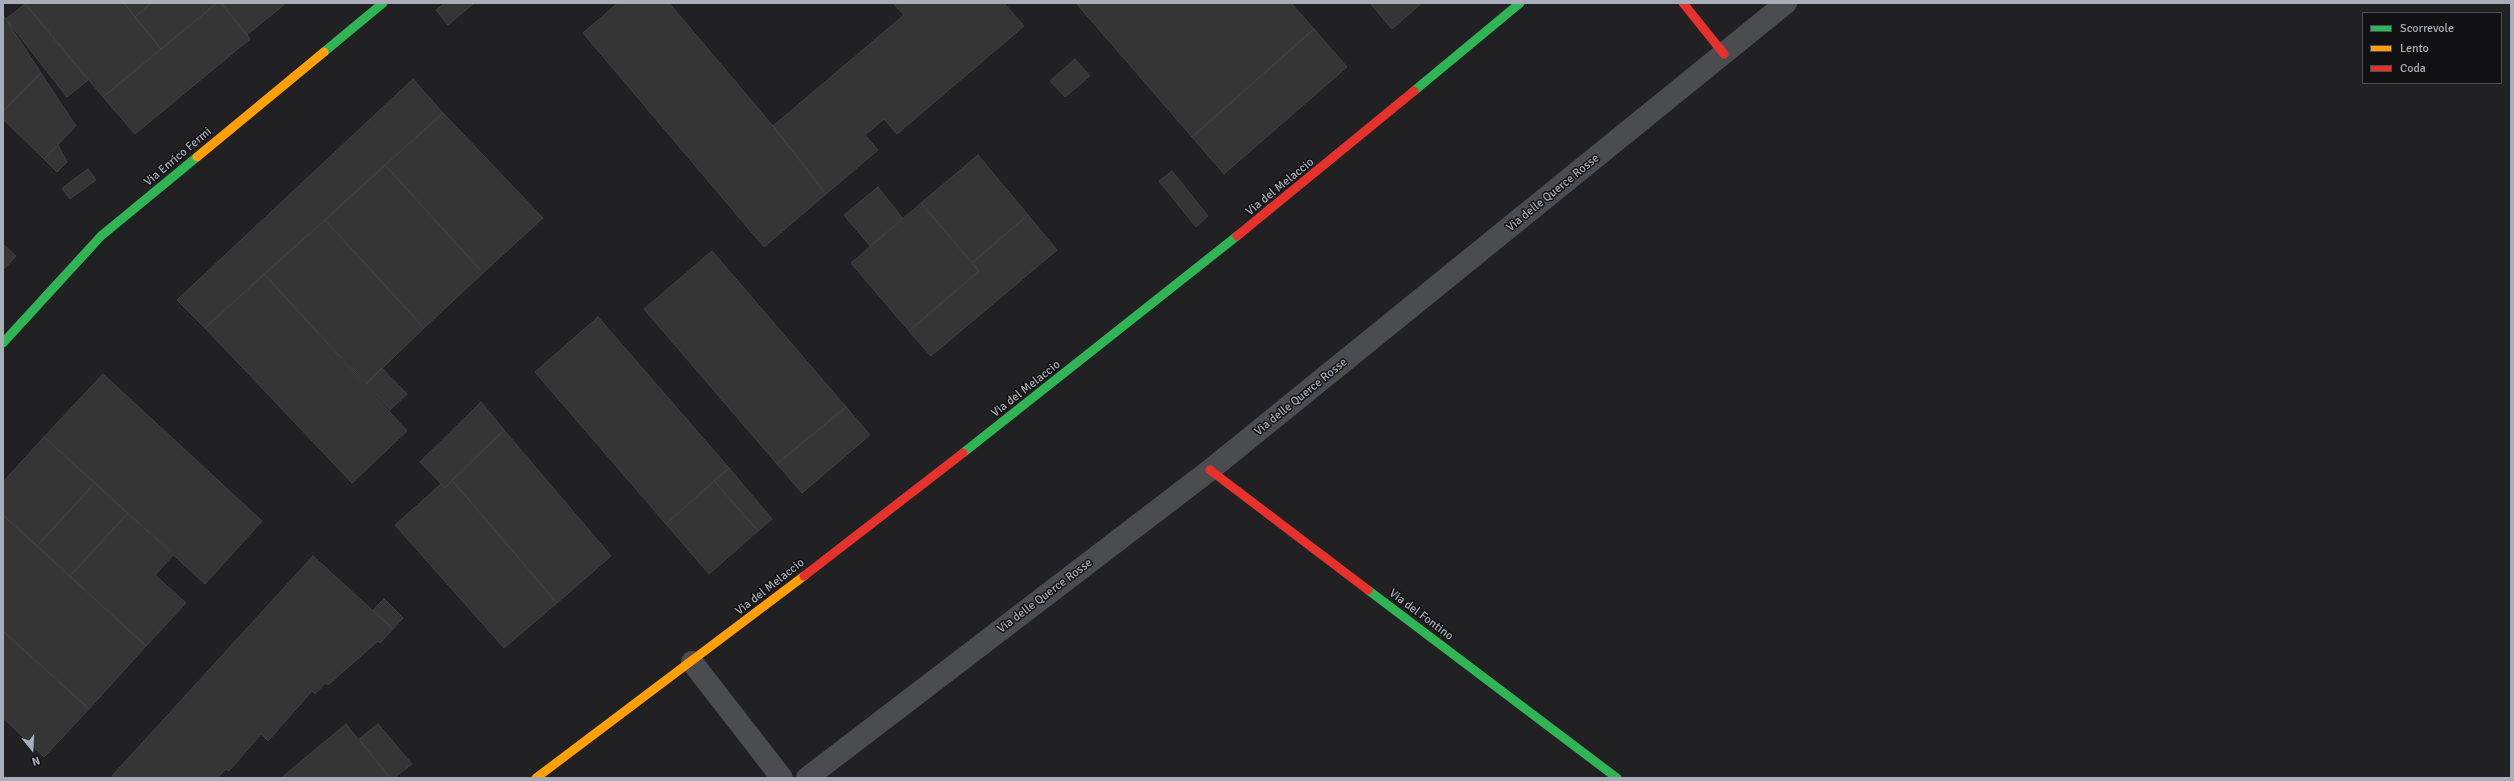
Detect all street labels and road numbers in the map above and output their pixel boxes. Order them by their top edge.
street label: Via Enrico Fermi [141,125,215,189]
street label: Via delle Querce Rosse [1504,151,1602,235]
street label: Via del Melaccio [1243,155,1317,219]
street label: Via delle Querce Rosse [1252,355,1350,439]
street label: Via del Melaccio [989,358,1063,420]
street label: Via del Melaccio [733,556,807,618]
street label: Via delle Querce Rosse [995,556,1095,636]
street label: Via del Fontino [1386,586,1456,644]

